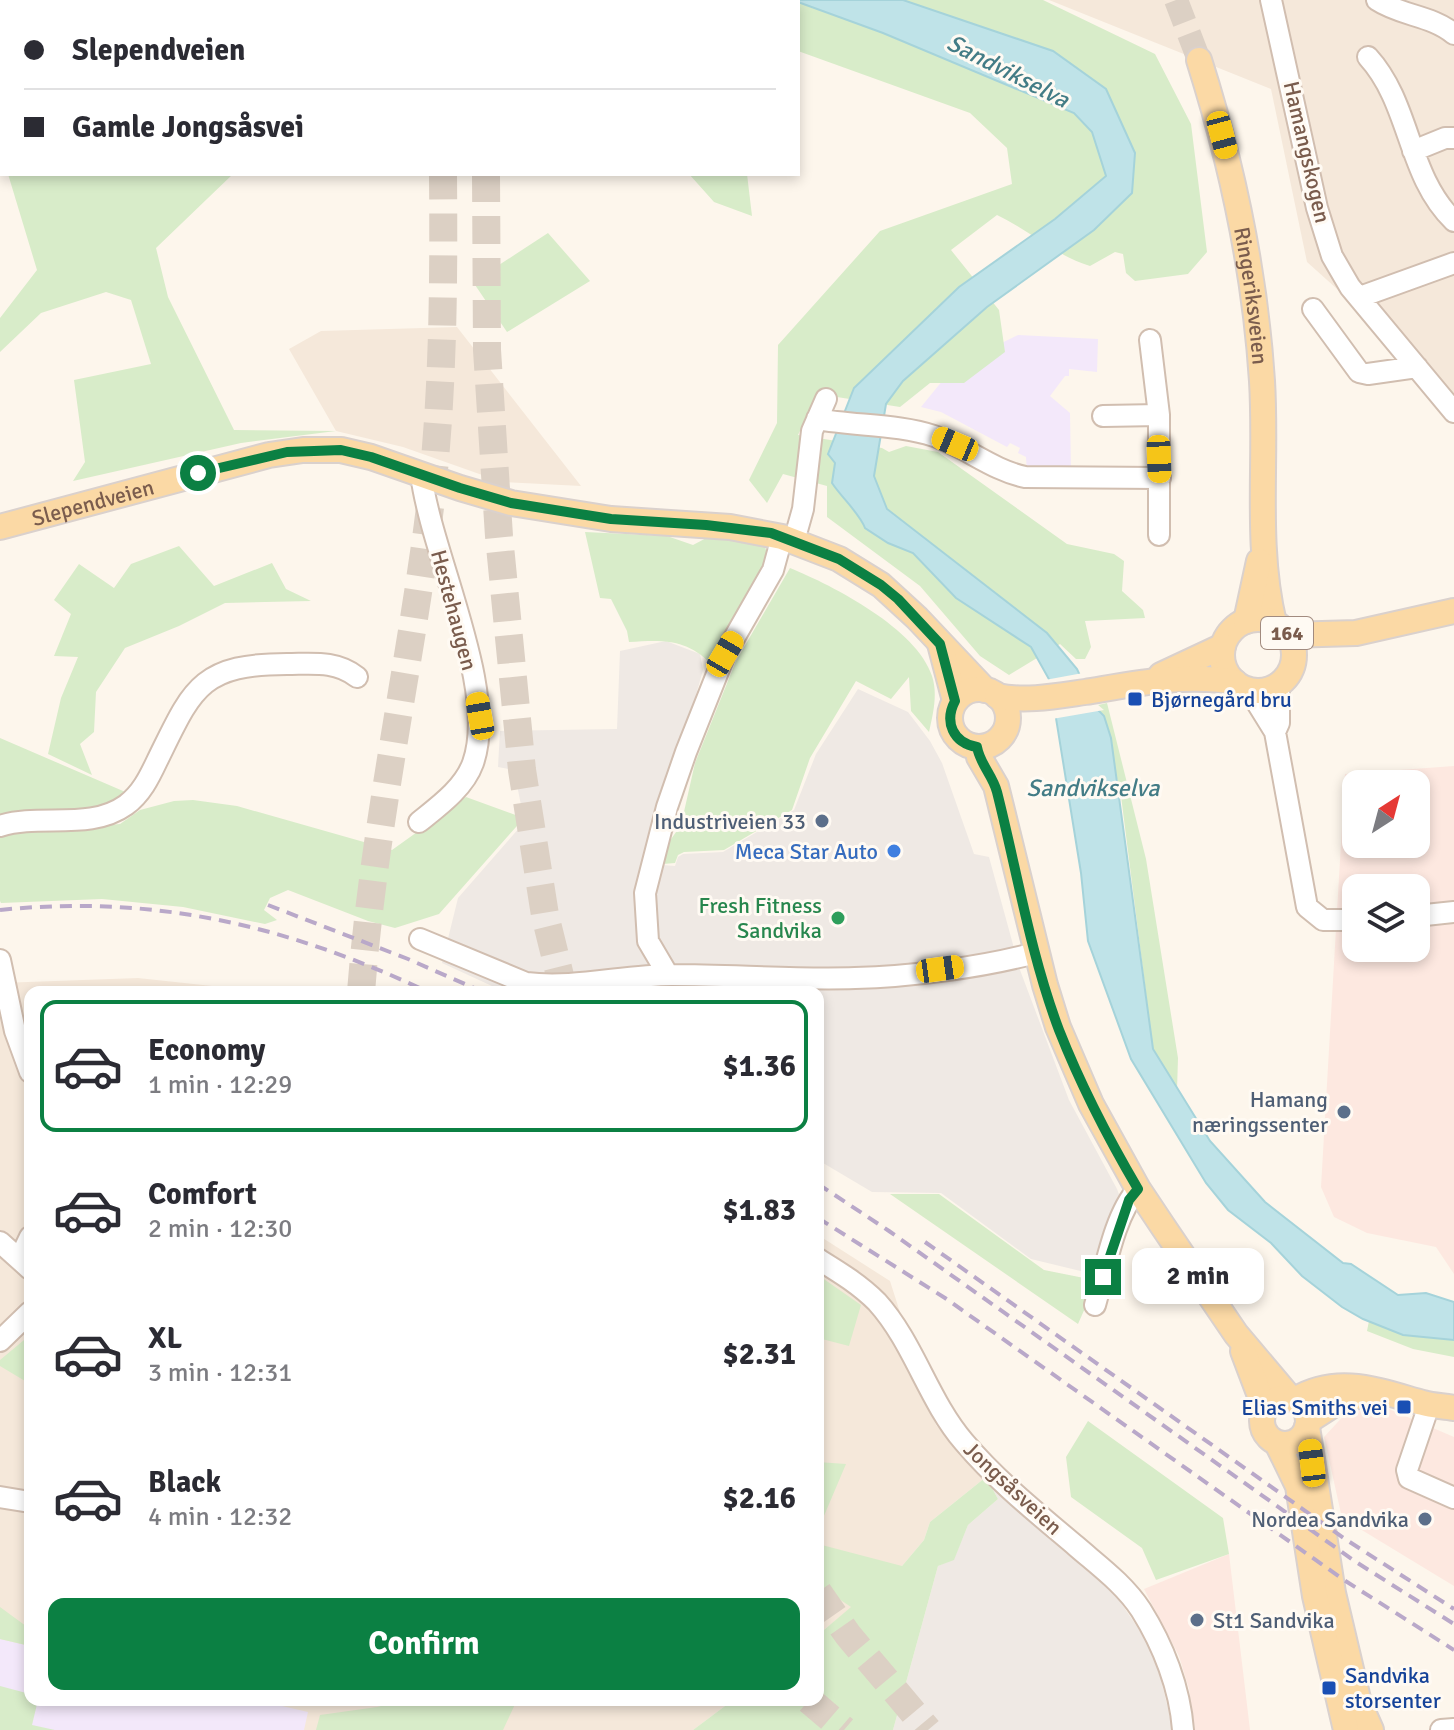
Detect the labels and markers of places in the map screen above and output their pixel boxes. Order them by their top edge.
place label: Bjørnegård bru [1151,686,1292,713]
marker: Bjørnegård bru [1126,690,1144,708]
place label: Industriveien 33 [654,808,806,835]
marker: Industriveien 33 [813,812,831,830]
place label: Meca Star Auto [735,838,878,865]
marker: Meca Star Auto [885,842,903,860]
place label: Fresh Fitness Sandvika [699,892,822,944]
marker: Fresh Fitness Sandvika [829,909,847,927]
place label: Hamang næringssenter [1192,1086,1328,1138]
marker: Hamang næringssenter [1335,1103,1353,1121]
place label: Elias Smiths vei [1241,1394,1388,1421]
marker: Elias Smiths vei [1395,1398,1413,1416]
place label: Nordea Sandvika [1251,1506,1409,1533]
marker: Nordea Sandvika [1416,1510,1434,1528]
place label: St1 Sandvika [1213,1607,1335,1634]
marker: St1 Sandvika [1188,1611,1206,1629]
place label: Sandvika storsenter [1345,1662,1441,1714]
marker: Sandvika storsenter [1320,1679,1338,1697]

